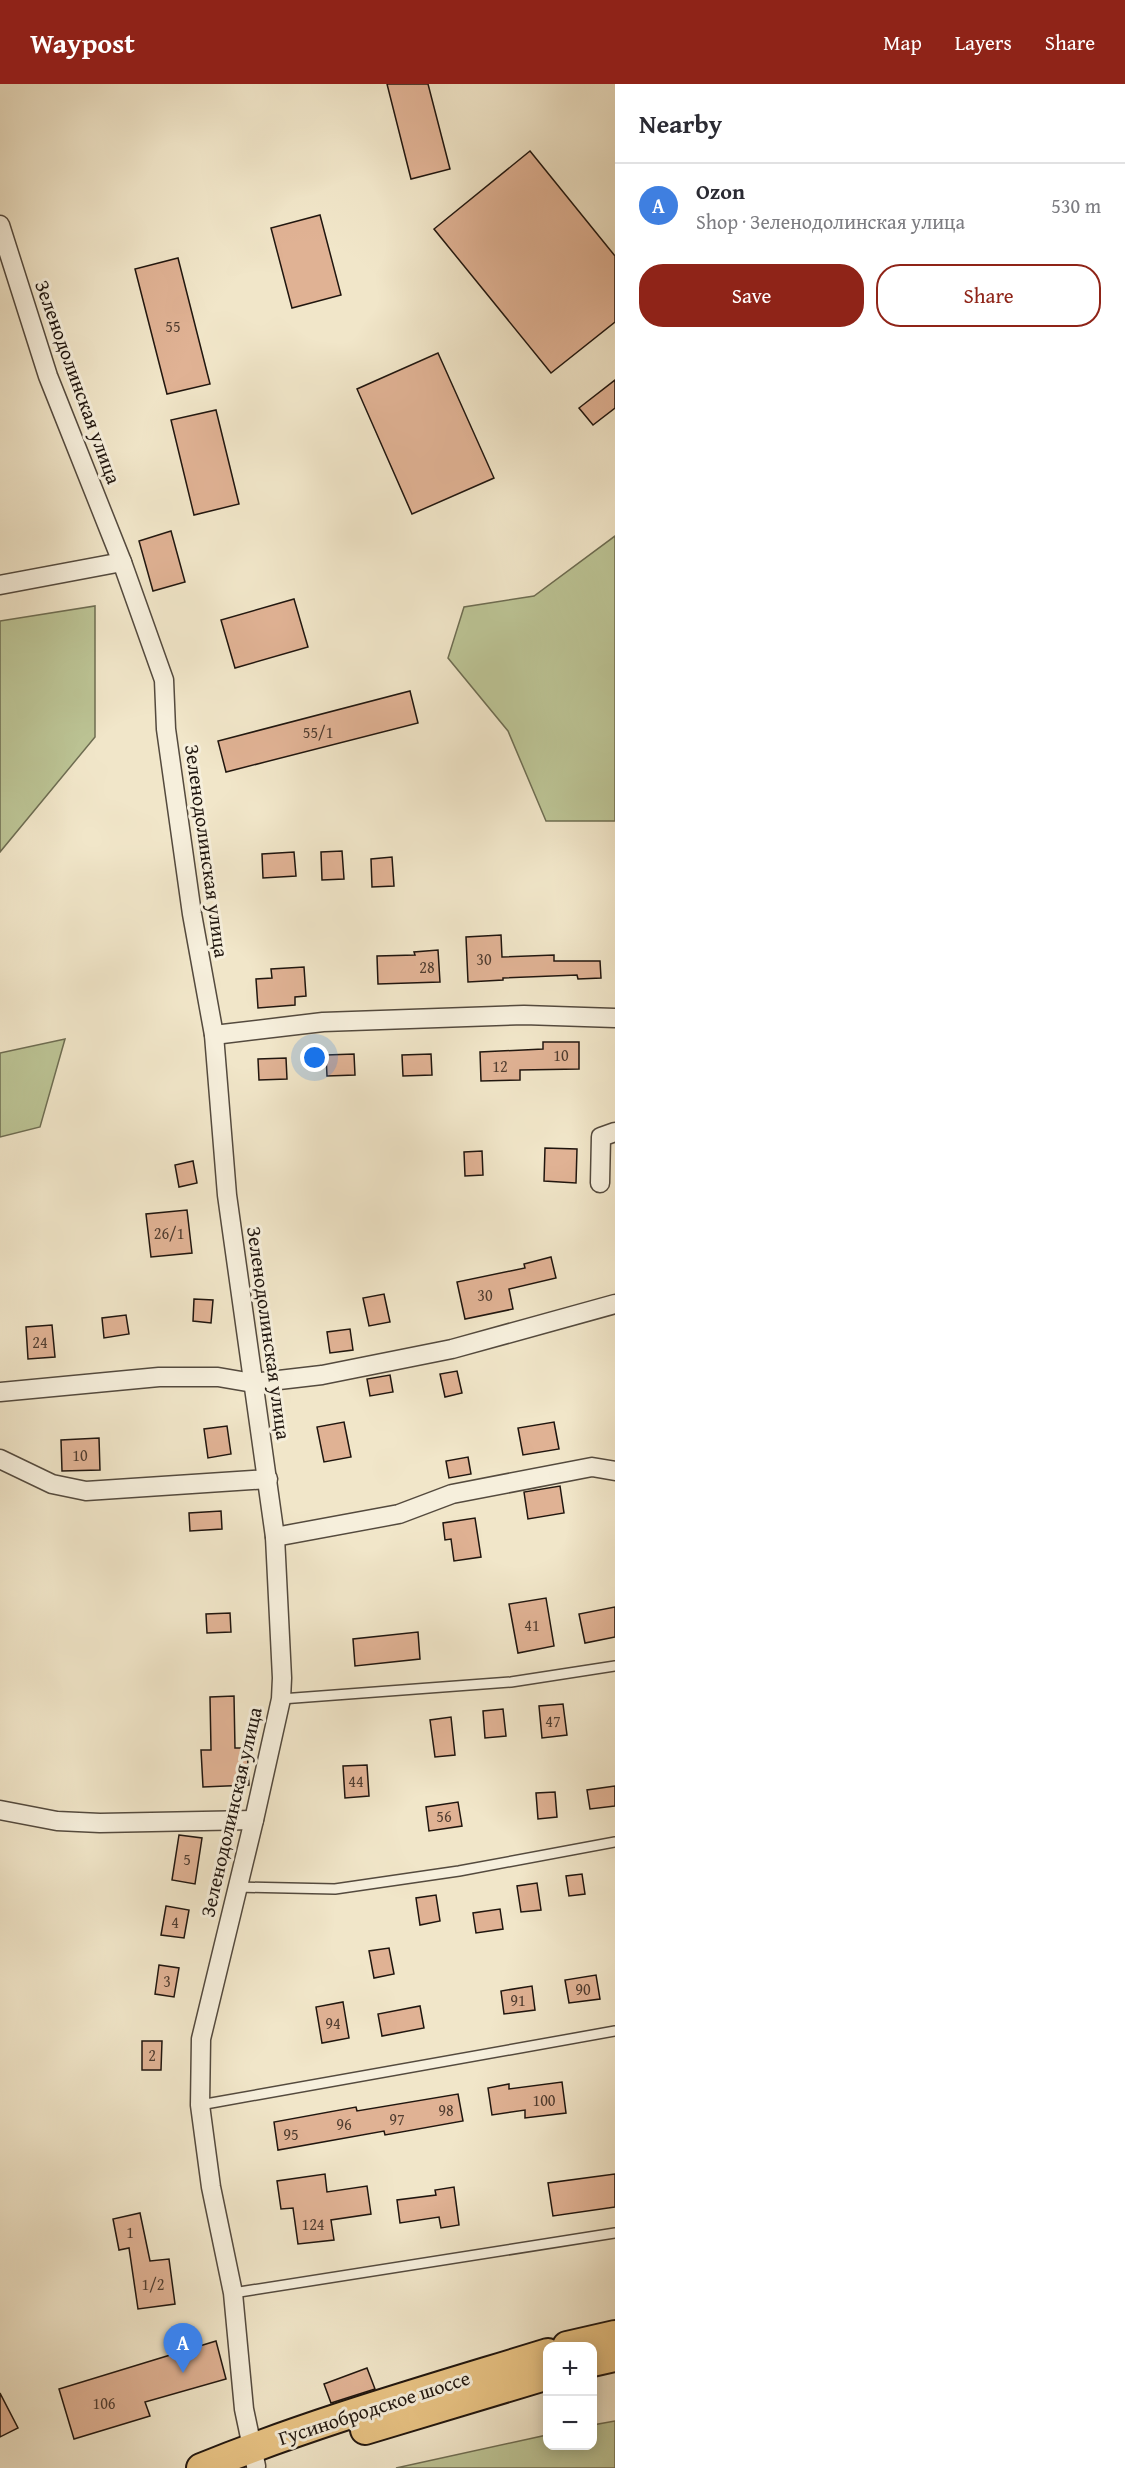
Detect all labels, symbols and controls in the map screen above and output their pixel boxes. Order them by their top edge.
text: Waypost [30,22,135,63]
text: Map [883,27,922,58]
text: Layers [955,27,1012,58]
text: Share [1045,27,1095,58]
text: Nearby [639,104,722,143]
text: Ozon [696,175,745,207]
text: A [652,191,665,220]
text: 530 m [1051,191,1101,220]
text: Shop · Зеленодолинская улица [696,207,965,236]
button: Save [639,264,864,327]
button: Share [876,264,1101,327]
street label: Зеленодолинская улица [28,276,129,488]
house number: 55 [165,314,181,338]
house number: 55/1 [303,720,333,744]
street label: Зеленодолинская улица [178,743,237,960]
house number: 30 [476,947,492,971]
house number: 28 [419,955,435,979]
your location [300,1043,329,1072]
house number: 10 [553,1043,569,1067]
house number: 12 [492,1054,508,1078]
house number: 26/1 [154,1221,184,1245]
street label: Зеленодолинская улица [240,1225,299,1442]
house number: 30 [477,1283,493,1307]
house number: 24 [32,1330,48,1354]
house number: 10 [72,1443,88,1467]
house number: 41 [524,1613,540,1637]
street label: Зеленодолинская улица [192,1703,269,1920]
house number: 47 [545,1709,561,1733]
house number: 44 [348,1769,364,1793]
house number: 56 [436,1804,452,1828]
house number: 5 [183,1847,191,1871]
house number: 4 [171,1910,179,1934]
house number: 3 [163,1969,171,1993]
house number: 90 [575,1977,591,2001]
house number: 91 [510,1988,526,2012]
house number: 94 [325,2011,341,2035]
house number: 2 [148,2043,156,2067]
house number: 100 [532,2088,556,2112]
house number: 98 [438,2098,454,2122]
house number: 97 [389,2107,405,2131]
house number: 96 [336,2112,352,2136]
house number: 95 [283,2122,299,2146]
house number: 124 [301,2212,325,2236]
house number: 1 [126,2220,134,2244]
house number: 1/2 [142,2272,164,2296]
pin: A [164,2324,202,2373]
map controls [543,2342,597,2450]
button: + [543,2342,597,2396]
street label: Гусинобродское шоссе [274,2363,474,2452]
house number: 106 [92,2391,116,2415]
button: − [543,2396,597,2450]

